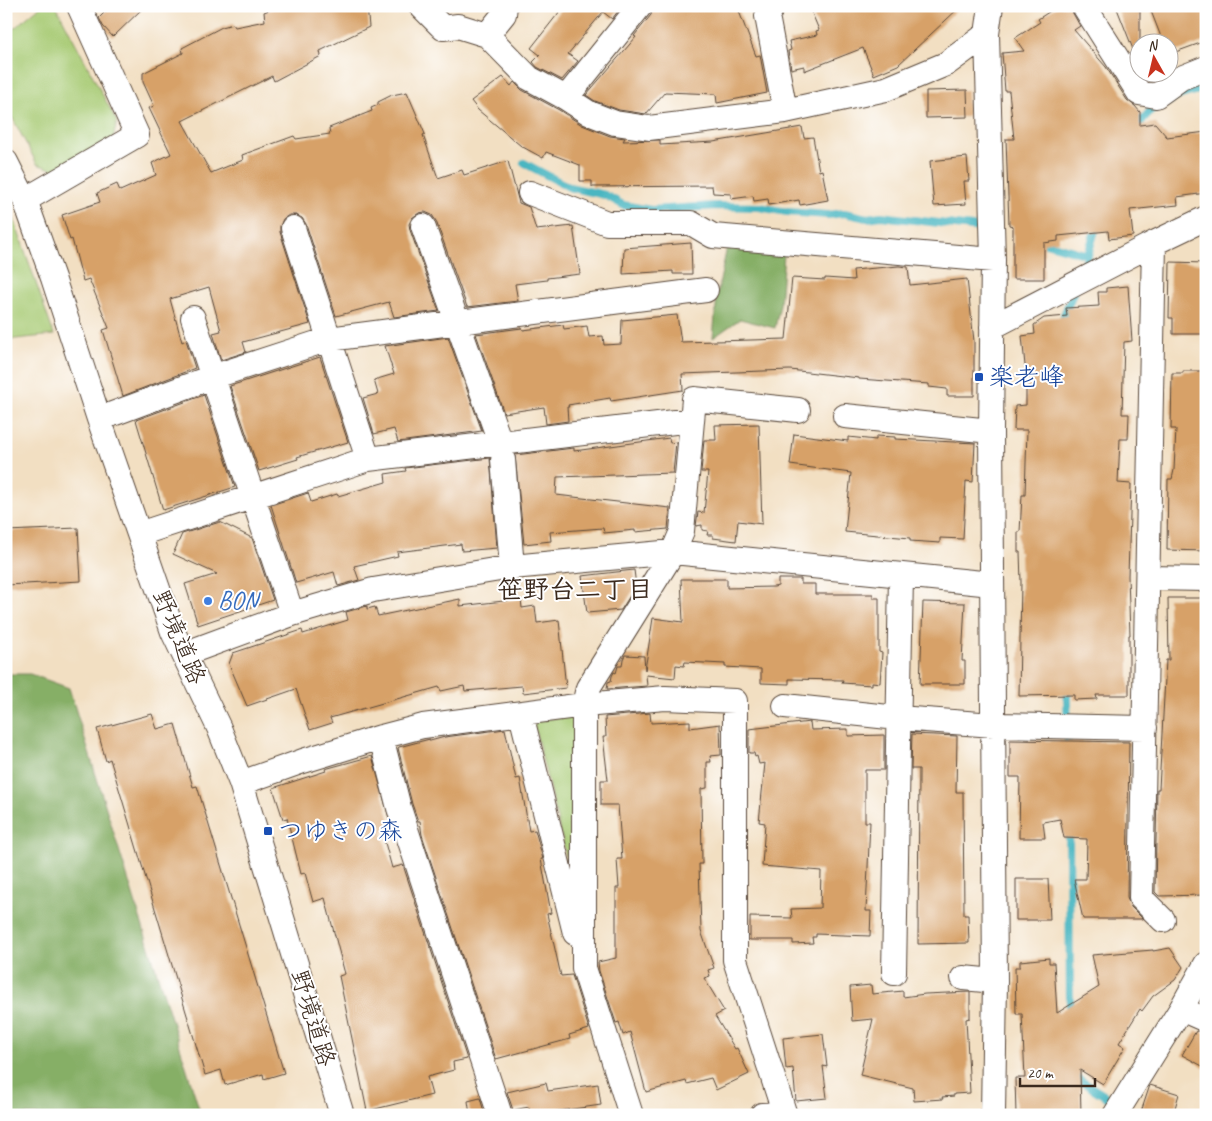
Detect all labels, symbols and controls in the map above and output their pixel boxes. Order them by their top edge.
north arrow [1130,32,1180,82]
text: N [1147,36,1160,55]
place label: 楽老峰 [989,361,1064,393]
marker: 楽老峰 [973,371,985,383]
district label: 笹野台二丁目 [497,573,653,606]
street label: 野境道路 [145,585,213,689]
place label: BON [218,585,261,617]
marker: BON [202,595,214,607]
place label: つゆきの森 [278,815,403,847]
marker: つゆきの森 [262,825,274,837]
street label: 野境道路 [283,965,343,1071]
scale bar [1020,1056,1094,1088]
text: 20 m [1027,1064,1054,1083]

